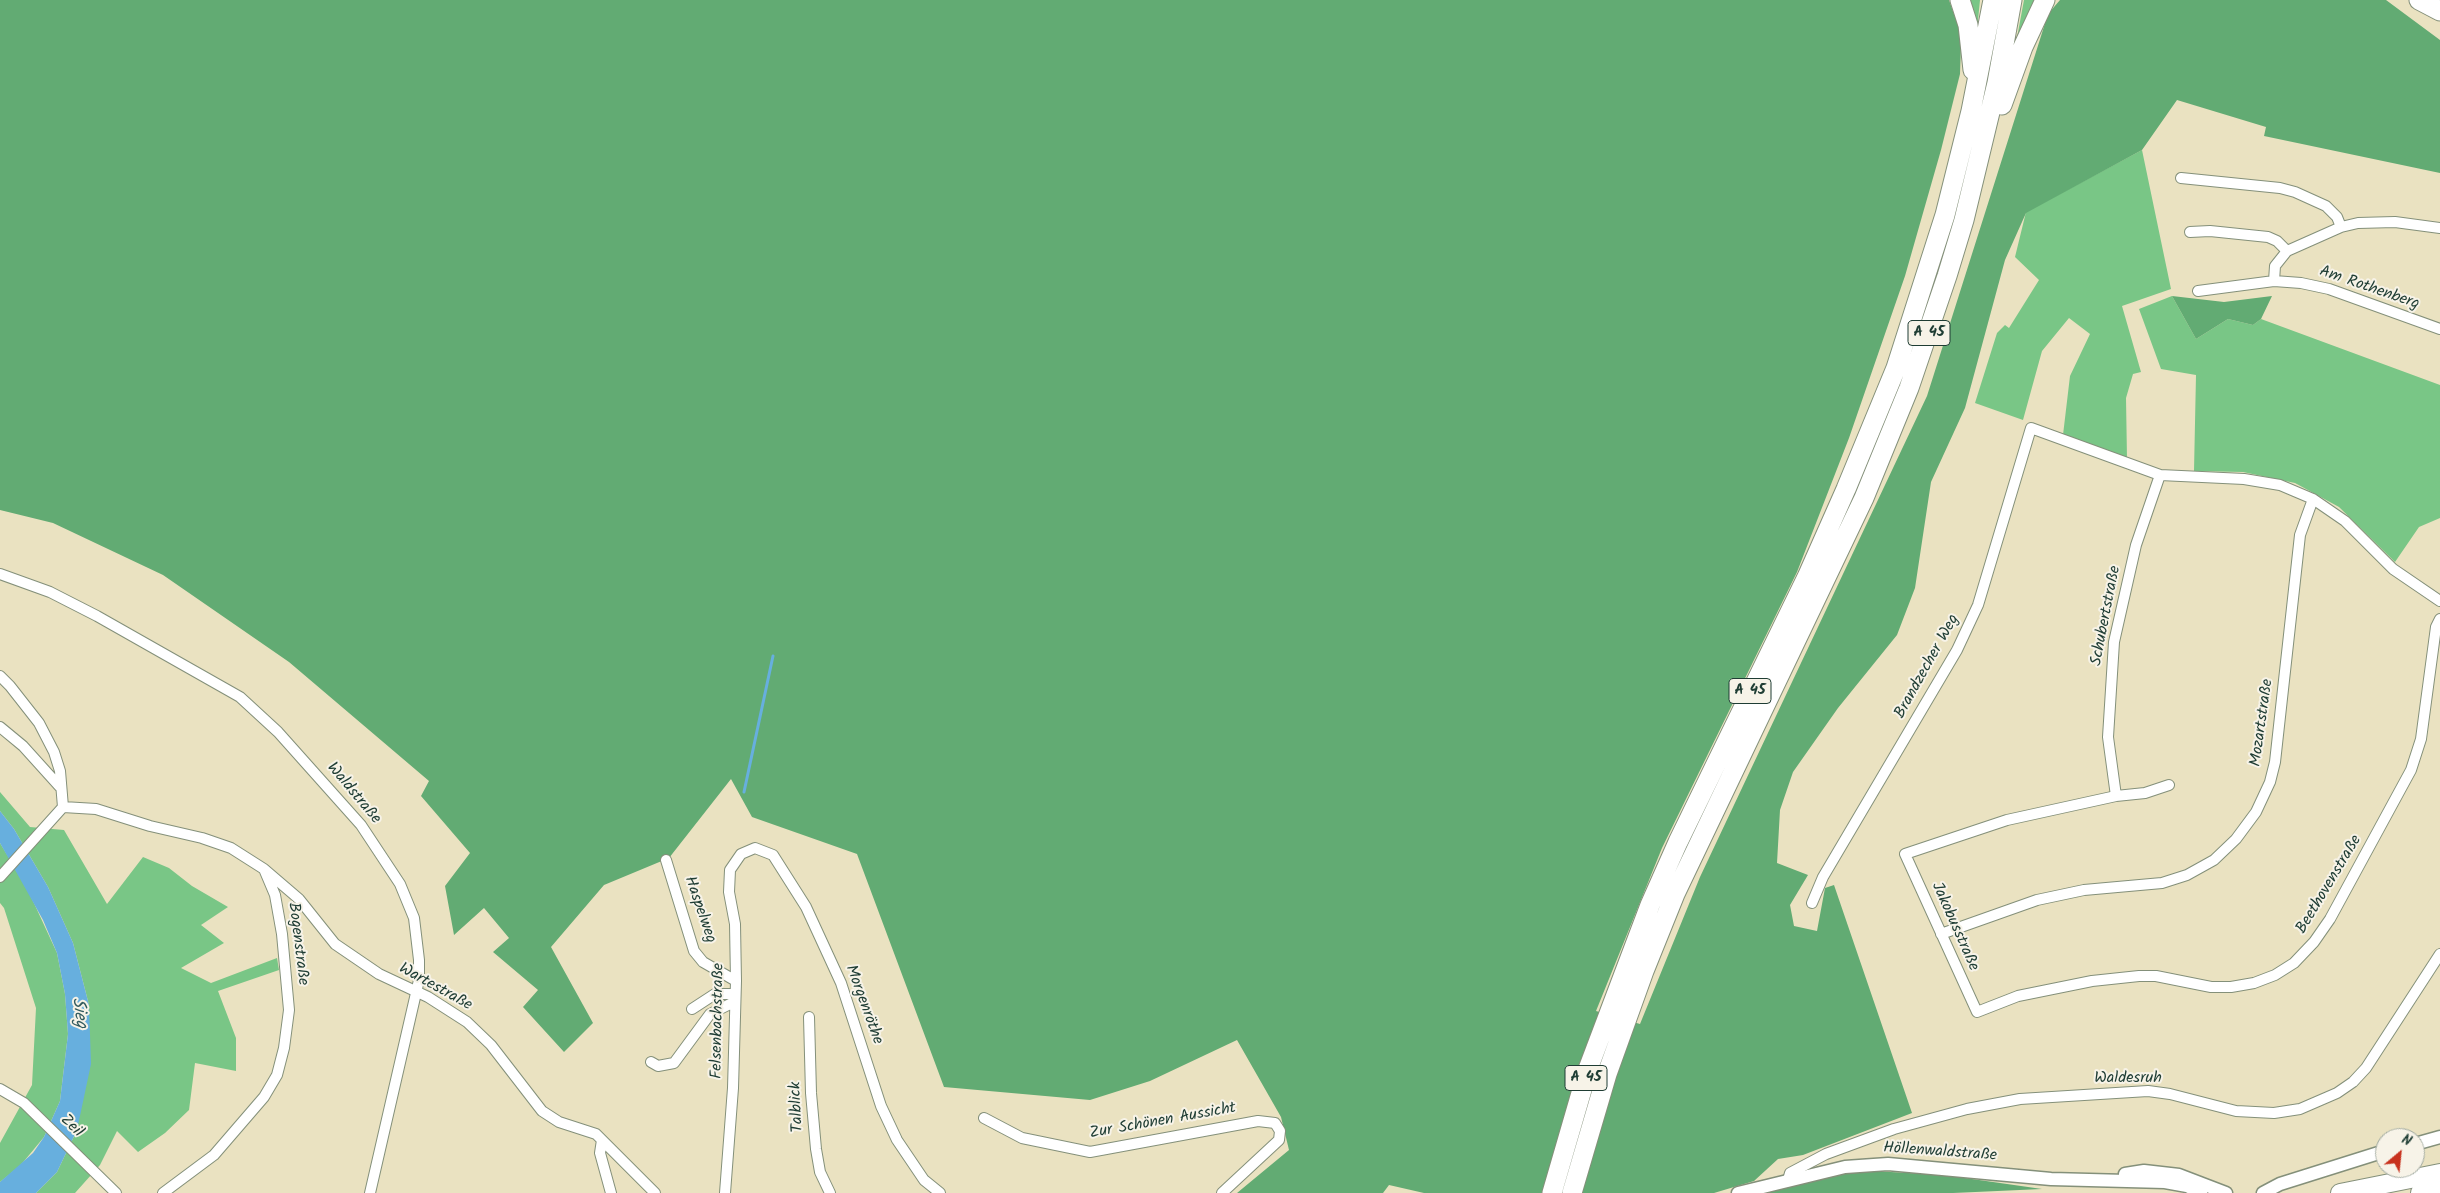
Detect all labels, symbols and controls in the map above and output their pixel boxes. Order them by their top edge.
street label: Am Rothenberg [2316,263,2422,315]
road number: A 45 [1908,320,1950,346]
street label: Schubertstraße [2088,564,2126,668]
street label: Brandzecher Weg [1892,612,1964,722]
road number: A 45 [1729,678,1771,704]
street label: Mozartstraße [2247,678,2279,768]
street label: Waldstraße [322,759,384,829]
street label: Beethovenstraße [2293,832,2367,938]
street label: Haspelweg [679,874,719,946]
street label: Jakobusstraße [1926,880,1982,974]
street label: Bogenstraße [282,902,312,986]
street label: Wartestraße [395,960,475,1016]
street label: Felsenbachstraße [708,963,730,1079]
street label: Morgenröthe [840,963,886,1047]
water label: Sieg [65,996,91,1030]
road number: A 45 [1565,1066,1607,1090]
street label: Waldesruh [2094,1069,2162,1089]
street label: Talblick [787,1081,809,1133]
street label: Zur Schönen Aussicht [1088,1100,1238,1144]
street label: Zeil [55,1111,87,1143]
north arrow [2375,1128,2425,1178]
text: N [2398,1129,2416,1152]
street label: Höllenwaldstraße [1882,1139,1998,1167]

